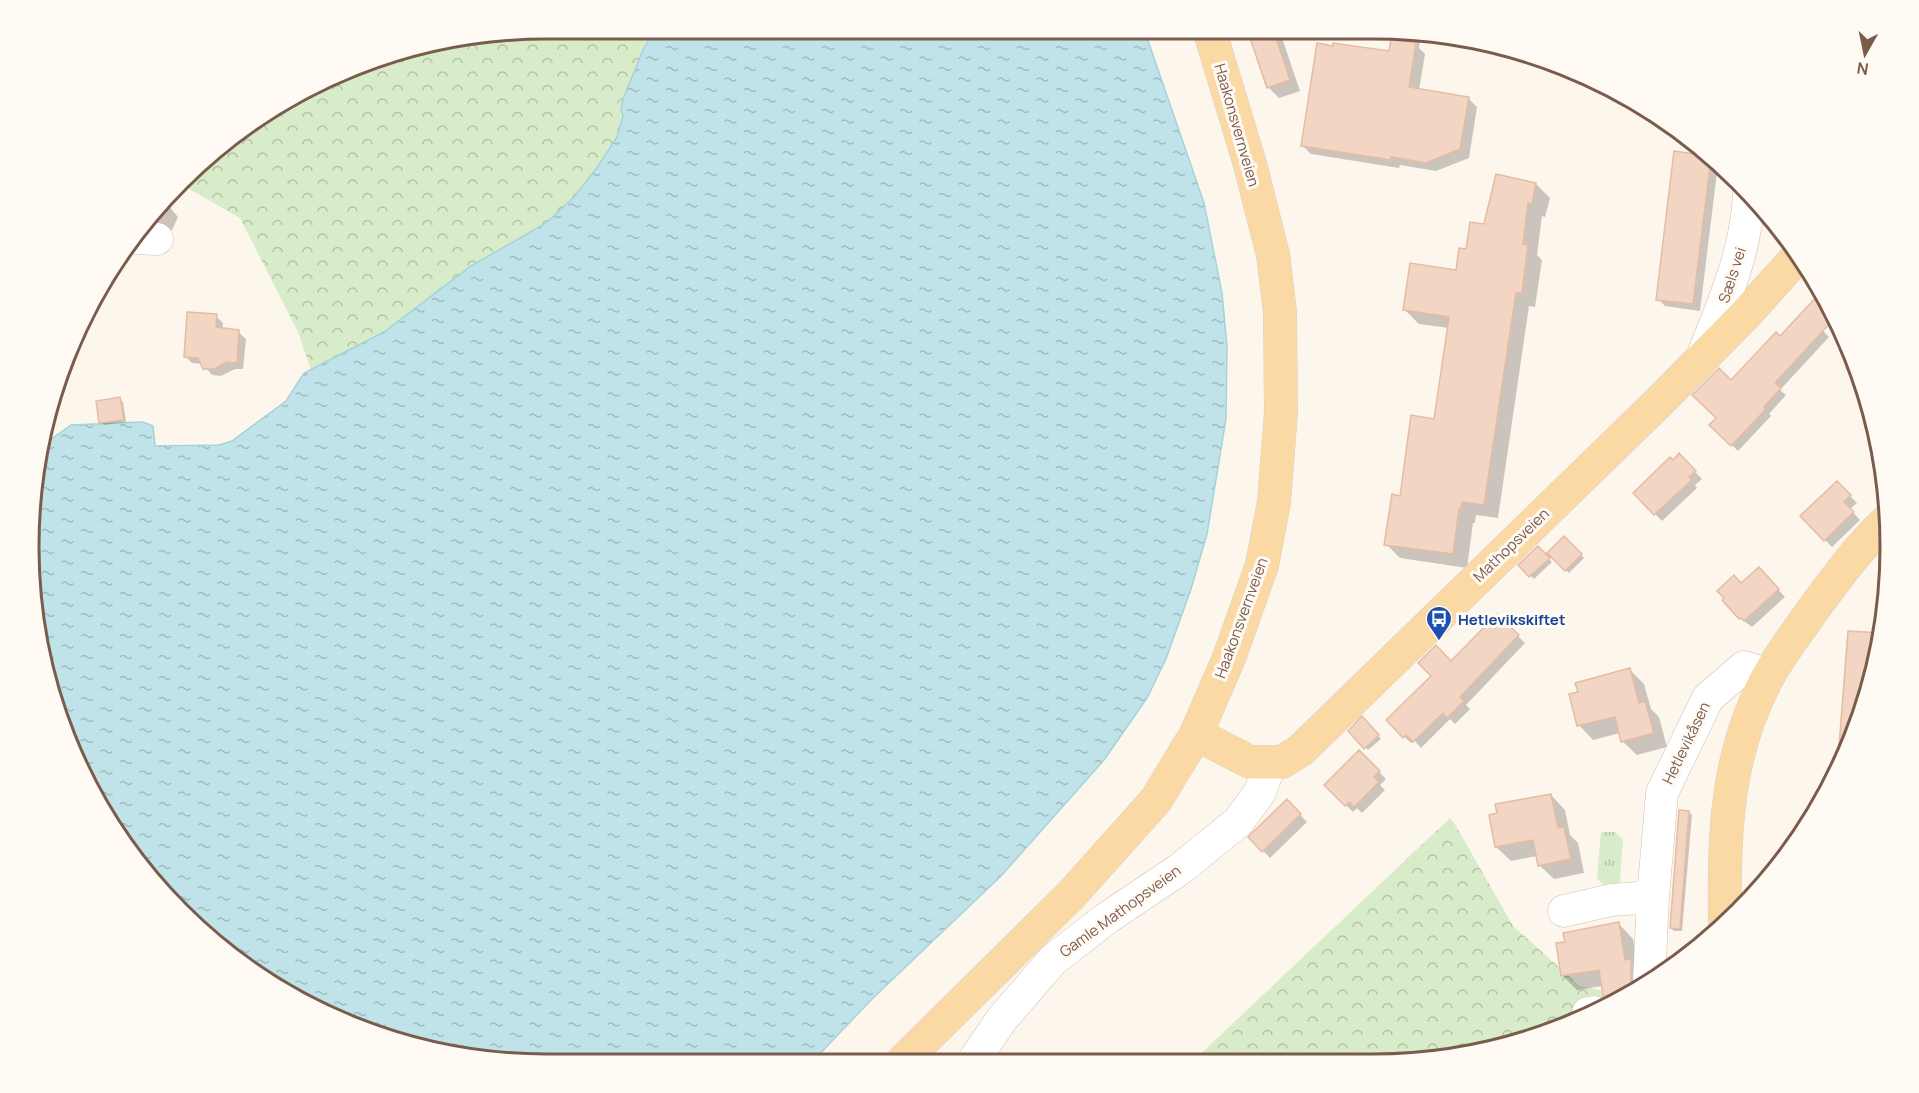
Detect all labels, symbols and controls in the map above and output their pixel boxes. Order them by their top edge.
north arrow [1835,24,1895,84]
text: N [1855,57,1870,81]
street label: Haakonsvernveien [1209,61,1265,189]
street label: Sæls vei [1713,244,1751,306]
street label: Mathopsveien [1468,503,1554,587]
street label: Haakonsvernveien [1209,555,1273,681]
bus stop icon: Hetlevikskiftet [1424,604,1454,642]
place label: Hetlevikskiftet [1458,609,1565,630]
street label: Hetlevikåsen [1657,698,1715,788]
street label: Gamle Mathopsveien [1055,860,1185,962]

